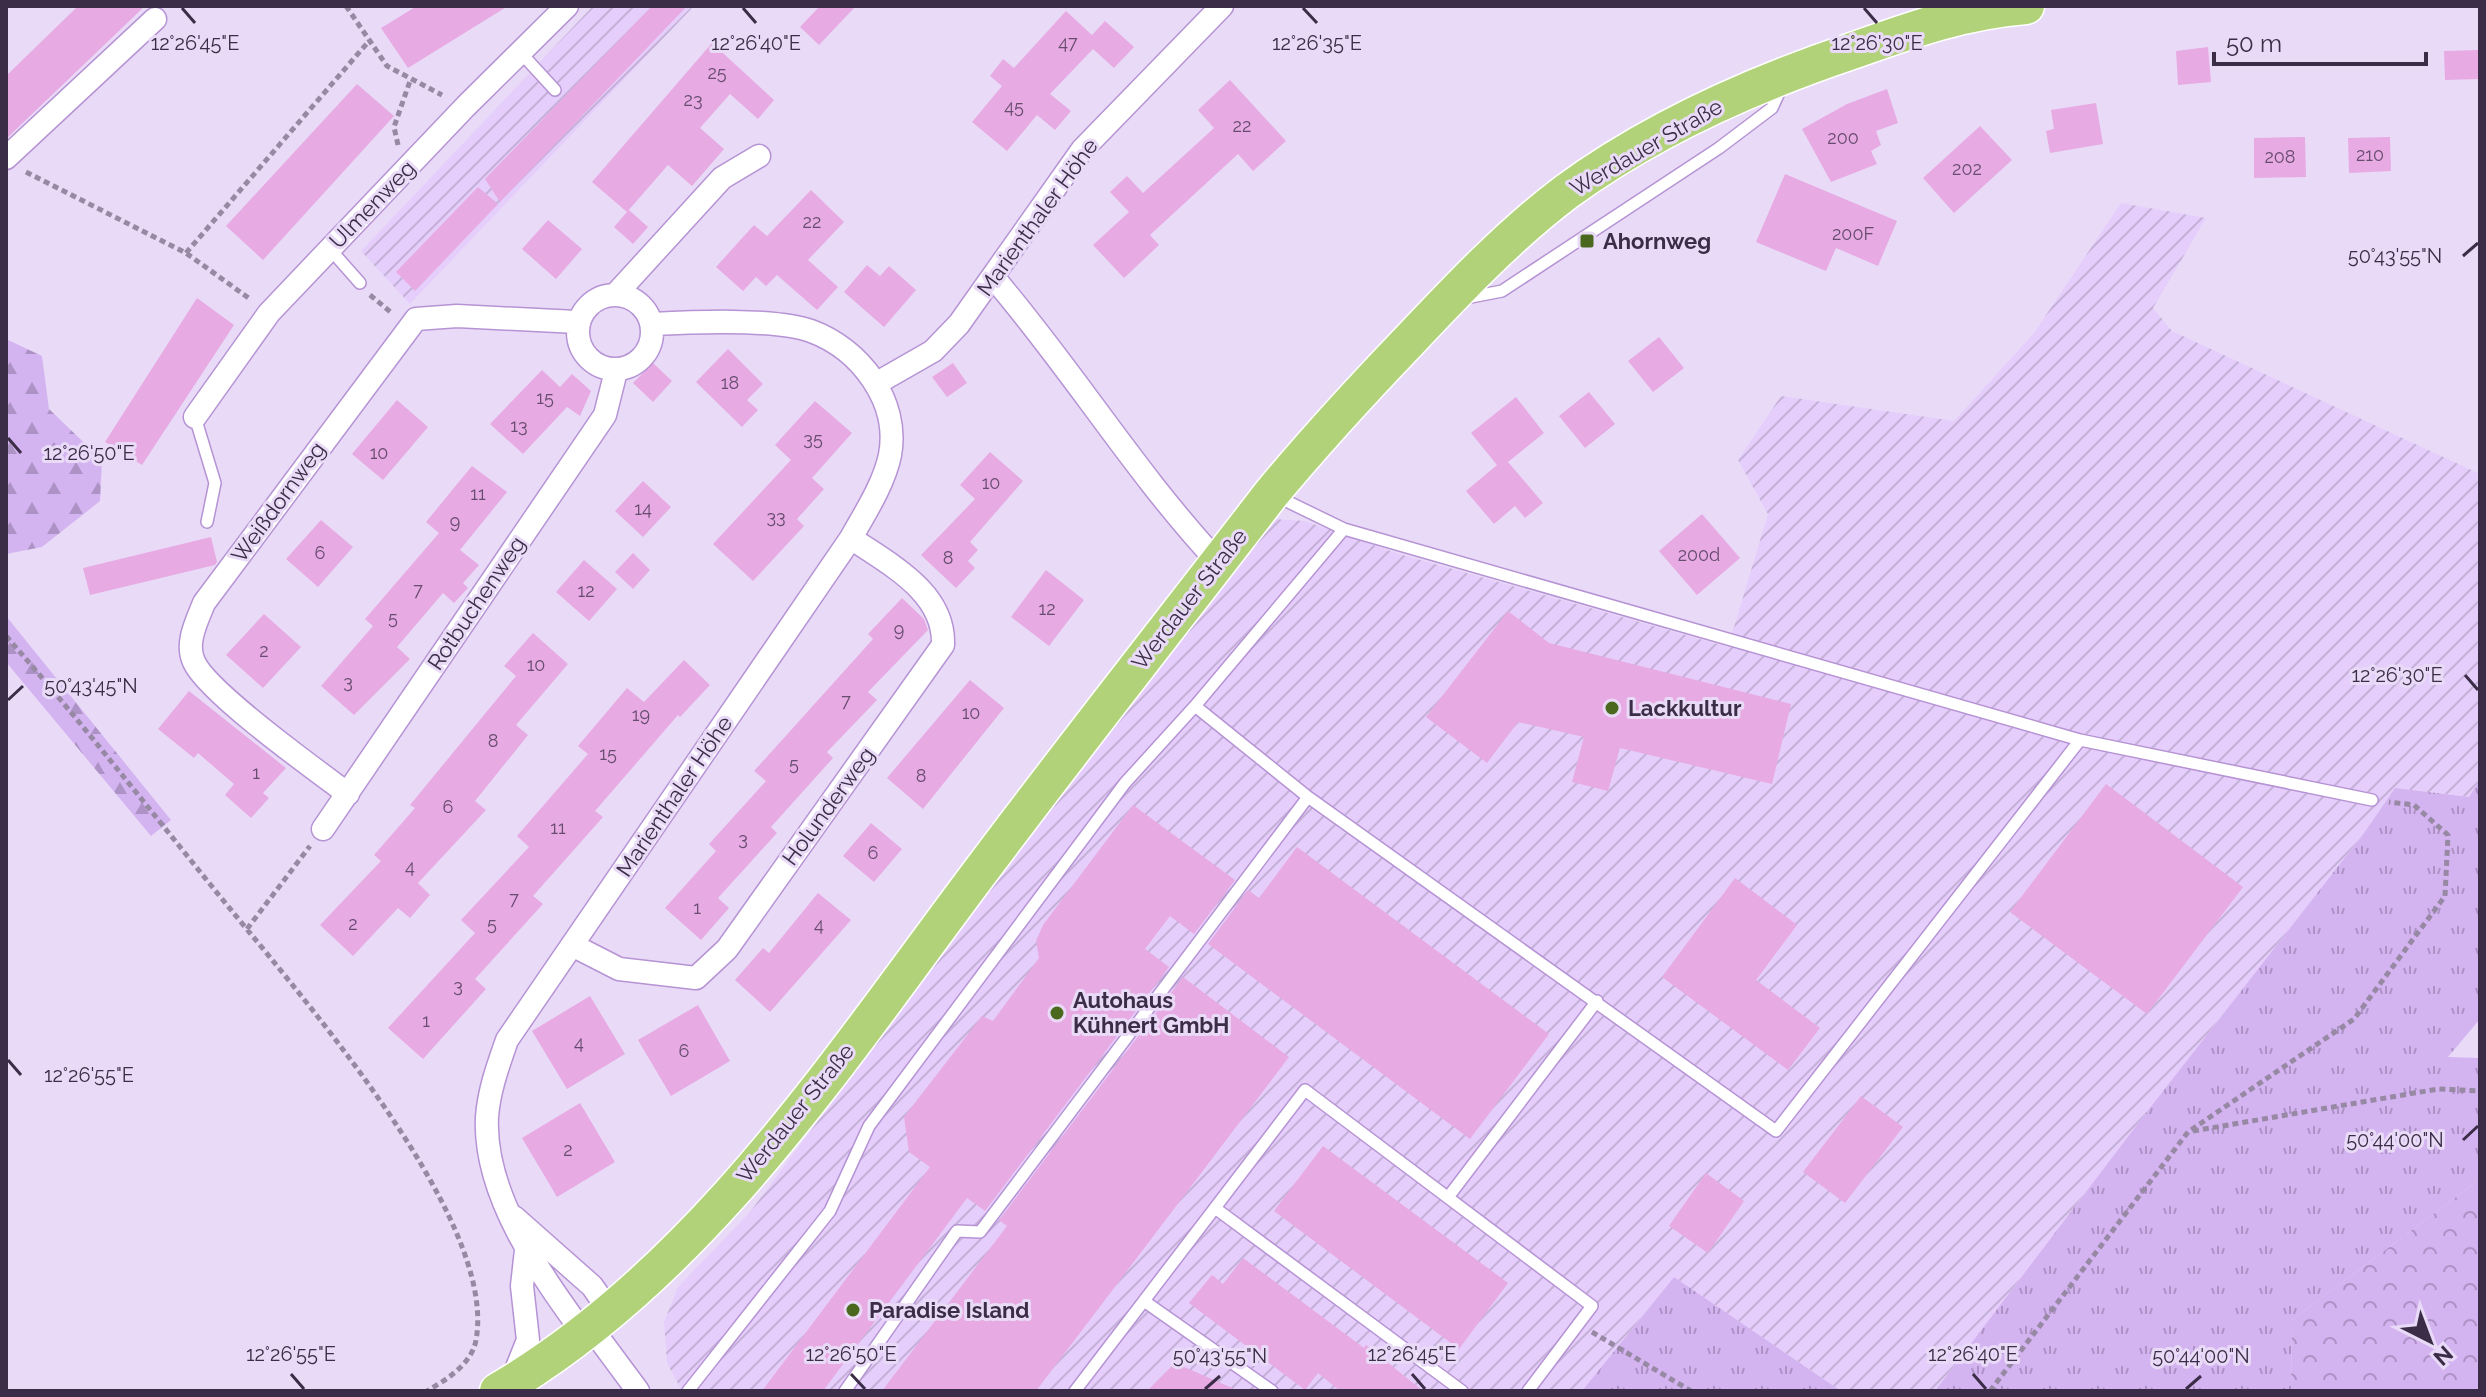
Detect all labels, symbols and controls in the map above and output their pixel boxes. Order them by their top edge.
scale bar [2214,16,2426,66]
text: 50 m [2226,29,2282,58]
text: 12°26'45"E [151,31,239,55]
text: 12°26'40"E [711,31,801,55]
text: 12°26'35"E [1272,31,1362,55]
text: 12°26'30"E [1831,31,1923,55]
house number: 47 [1058,32,1078,53]
house number: 25 [707,62,727,83]
house number: 23 [684,89,703,110]
street label: Werdauer Straße [1565,93,1727,201]
house number: 45 [1004,96,1024,117]
house number: 22 [1233,115,1251,136]
house number: 200 [1827,127,1859,148]
street label: Marienthaler Höhe [971,133,1103,301]
house number: 210 [2356,144,2384,165]
house number: 208 [2264,146,2296,167]
street label: Ulmenweg [324,155,420,253]
house number: 202 [1952,158,1982,179]
house number: 22 [803,211,821,232]
house number: 200F [1832,223,1874,244]
place label: Ahornweg [1603,228,1711,254]
marker: Ahornweg [1578,232,1596,250]
text: 50°43'55"N [2348,244,2442,268]
house number: 18 [721,372,739,393]
house number: 15 [536,387,554,408]
house number: 13 [510,415,528,436]
house number: 35 [803,428,823,449]
street label: Weißdornweg [226,437,330,567]
text: 12°26'50"E [43,441,135,465]
house number: 10 [370,442,388,463]
house number: 10 [982,472,1000,493]
house number: 11 [470,483,486,504]
house number: 14 [634,498,652,519]
house number: 33 [766,506,786,527]
house number: 9 [450,511,460,532]
street label: Werdauer Straße [1126,523,1252,675]
street label: Rotbuchenweg [422,531,530,675]
house number: 6 [315,542,326,563]
house number: 200d [1678,544,1720,565]
house number: 8 [943,547,953,568]
house number: 7 [413,579,423,600]
house number: 12 [577,580,595,601]
house number: 12 [1038,598,1056,619]
house number: 5 [388,607,398,628]
house number: 9 [894,619,904,640]
house number: 2 [259,640,269,661]
house number: 10 [527,654,545,675]
text: 12°26'30"E [2351,663,2443,687]
house number: 3 [343,671,353,692]
text: 50°43'45"N [44,674,138,698]
house number: 7 [841,690,851,711]
place label: Lackkultur [1628,695,1742,721]
marker: Lackkultur [1603,699,1621,717]
house number: 10 [962,702,980,723]
house number: 19 [632,704,650,725]
street label: Marienthaler Höhe [611,711,737,881]
house number: 8 [488,730,498,751]
street label: Holunderweg [777,742,879,870]
house number: 15 [599,743,617,764]
house number: 5 [789,753,799,774]
house number: 1 [252,762,260,783]
house number: 8 [916,765,926,786]
house number: 6 [443,796,454,817]
house number: 11 [550,817,566,838]
house number: 3 [738,828,748,849]
house number: 6 [868,842,879,863]
house number: 4 [405,856,415,877]
house number: 7 [509,888,519,909]
house number: 1 [693,897,701,918]
house number: 2 [348,913,358,934]
house number: 5 [487,913,497,934]
house number: 4 [814,914,824,935]
house number: 3 [453,975,463,996]
place label: Autohaus Kühnert GmbH [1073,987,1230,1038]
marker: Autohaus Kühnert GmbH [1048,1004,1066,1022]
house number: 1 [422,1010,430,1031]
house number: 4 [574,1032,584,1053]
street label: Werdauer Straße [731,1038,859,1188]
house number: 6 [679,1040,690,1061]
text: 12°26'55"E [44,1063,134,1087]
text: 50°44'00"N [2346,1128,2444,1152]
house number: 2 [563,1139,573,1160]
place label: Paradise Island [869,1297,1030,1323]
marker: Paradise Island [844,1301,862,1319]
north arrow [2390,1301,2470,1381]
text: N [2428,1341,2458,1371]
text: 12°26'55"E [246,1342,336,1366]
text: 12°26'50"E [805,1342,897,1366]
text: 12°26'45"E [1368,1342,1456,1366]
text: 12°26'40"E [1928,1342,2018,1366]
text: 50°43'55"N [1173,1344,1267,1368]
text: 50°44'00"N [2152,1344,2250,1368]

